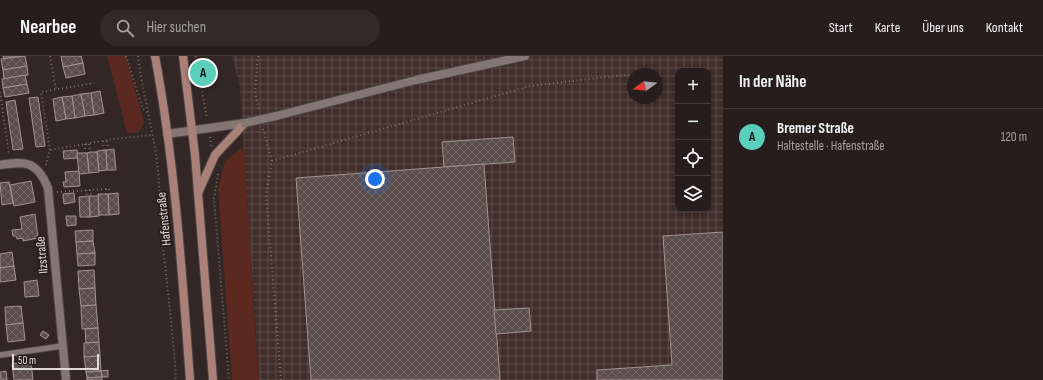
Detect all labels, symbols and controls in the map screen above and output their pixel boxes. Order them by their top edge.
search box [100,10,380,46]
text: Nearbee [20,16,76,39]
icon: search [114,17,136,39]
text: Hier suchen [146,18,206,37]
text: Start [829,19,853,36]
text: Karte [875,19,900,36]
text: Über uns [922,19,964,36]
text: Kontakt [986,19,1023,36]
pin: A [190,58,216,88]
north arrow [627,68,663,104]
map controls [675,68,711,212]
button: + [675,68,711,104]
text: In der Nähe [739,72,806,92]
button: − [675,104,711,140]
text: Bremer Straße [777,119,854,138]
text: A [749,129,755,145]
text: 120 m [1001,129,1027,145]
text: Haltestelle · Hafenstraße [777,138,884,154]
button: locate [675,140,711,176]
your location [365,169,385,189]
button: layers [675,176,711,212]
street label: Hafenstraße [153,191,175,247]
street label: Ilzstraße [32,236,52,274]
scale bar [12,352,99,371]
text: 50 m [18,354,36,367]

